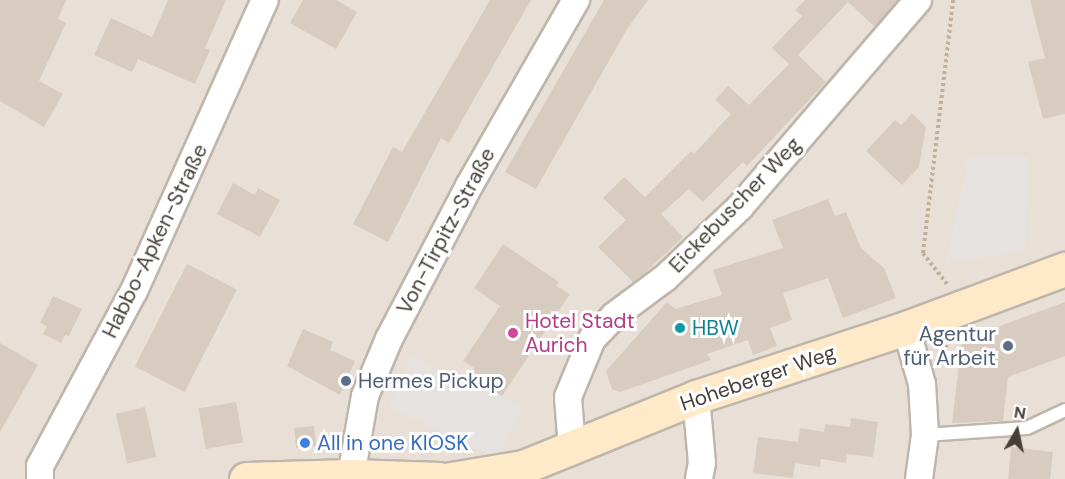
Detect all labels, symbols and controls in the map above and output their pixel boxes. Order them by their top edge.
street label: Eickebuscher Weg [664,132,806,278]
street label: Habbo-Apken-Straße [97,140,213,342]
street label: Von-Tirpitz-Straße [392,144,500,318]
place label: Hotel Stadt Aurich [525,308,635,358]
place label: HBW [692,315,739,341]
marker: HBW [673,321,687,335]
place label: Agentur für Arbeit [903,321,996,371]
marker: Hotel Stadt Aurich [506,326,520,340]
marker: Agentur für Arbeit [1001,339,1015,353]
street label: Hoheberger Weg [677,340,839,416]
place label: Hermes Pickup [358,368,504,394]
marker: Hermes Pickup [339,374,353,388]
north arrow [987,401,1047,461]
text: N [1012,401,1027,424]
place label: All in one KIOSK [317,430,468,456]
marker: All in one KIOSK [298,436,312,450]

